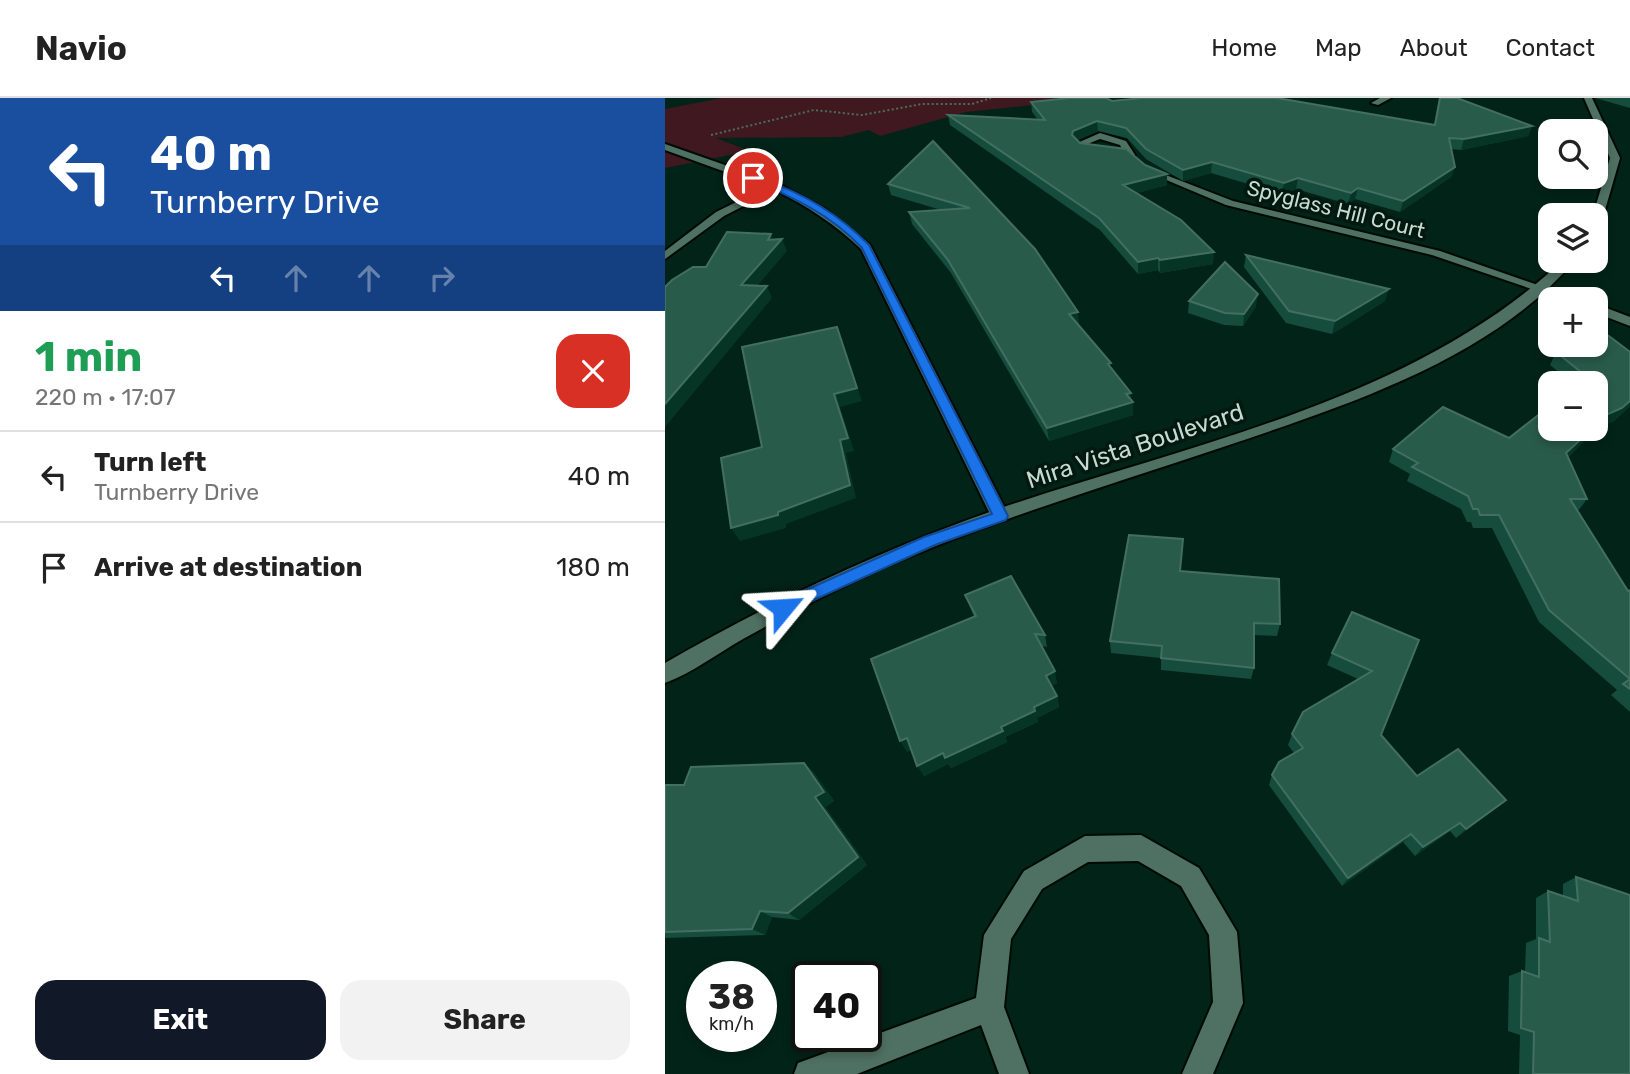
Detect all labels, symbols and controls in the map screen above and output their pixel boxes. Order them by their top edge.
text: Navio [35,29,127,68]
text: Home [1211,34,1277,62]
text: Map [1315,34,1362,62]
text: About [1400,34,1468,62]
text: Contact [1506,34,1595,62]
map controls [1538,119,1608,441]
button: search [1538,119,1608,189]
text: 40 m [150,124,272,182]
icon: left [35,126,126,217]
pin [723,148,783,208]
icon: arrive [734,159,772,197]
street label: Spyglass Hill Court [1244,175,1428,243]
text: Turnberry Drive [150,183,380,221]
button: layers [1538,203,1608,273]
icon: left [204,259,242,297]
icon: ahead [277,259,315,297]
icon: ahead [350,259,388,297]
icon: right [423,259,461,297]
button: + [1538,287,1608,357]
text: 1 min [35,332,142,382]
button: close [556,334,630,408]
button: − [1538,371,1608,441]
text: 220 m · 17:07 [35,383,175,411]
street label: Mira Vista Boulevard [1023,398,1247,494]
text: Turn left [94,447,206,478]
icon: left [35,458,73,496]
text: 40 m [568,461,630,492]
text: Turnberry Drive [94,478,259,506]
icon: arrive [35,549,73,587]
text: Arrive at destination [94,552,362,583]
text: 180 m [556,552,630,583]
position arrow [746,571,820,645]
speed limit sign: 40 [791,961,882,1052]
text: 38 [708,976,755,1018]
button: Exit [35,980,326,1060]
button: Share [340,980,630,1060]
text: km/h [709,1013,754,1035]

